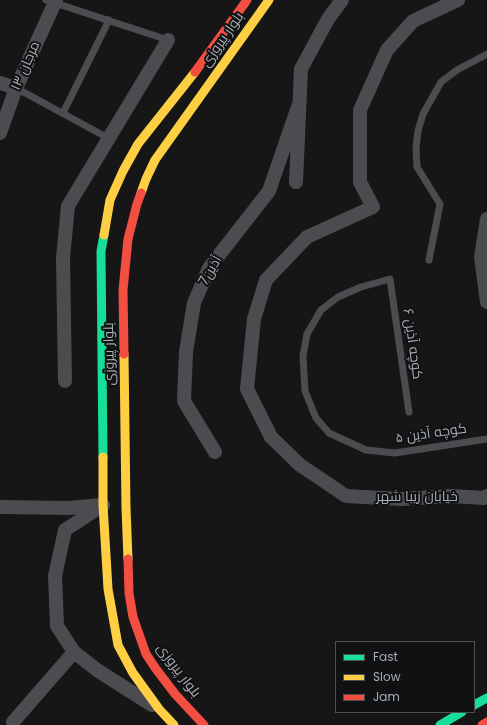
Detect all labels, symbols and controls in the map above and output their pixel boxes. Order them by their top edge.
street label: بلوار پیروزی [198,9,248,71]
street label: مرجان ۱۳ [8,39,44,93]
street label: آذین7 [196,253,226,289]
street label: کوچه آذین ۶ [399,308,425,380]
street label: بلوار پیروزی [101,322,119,386]
street label: کوچه آذین ۵ [394,421,468,447]
street label: خیابان زیبا شهر [376,489,458,505]
street label: بلوار پیروزی [152,641,204,701]
legend [335,641,475,713]
text: Fast [373,648,398,665]
text: Slow [373,668,401,685]
text: Jam [373,688,400,705]

